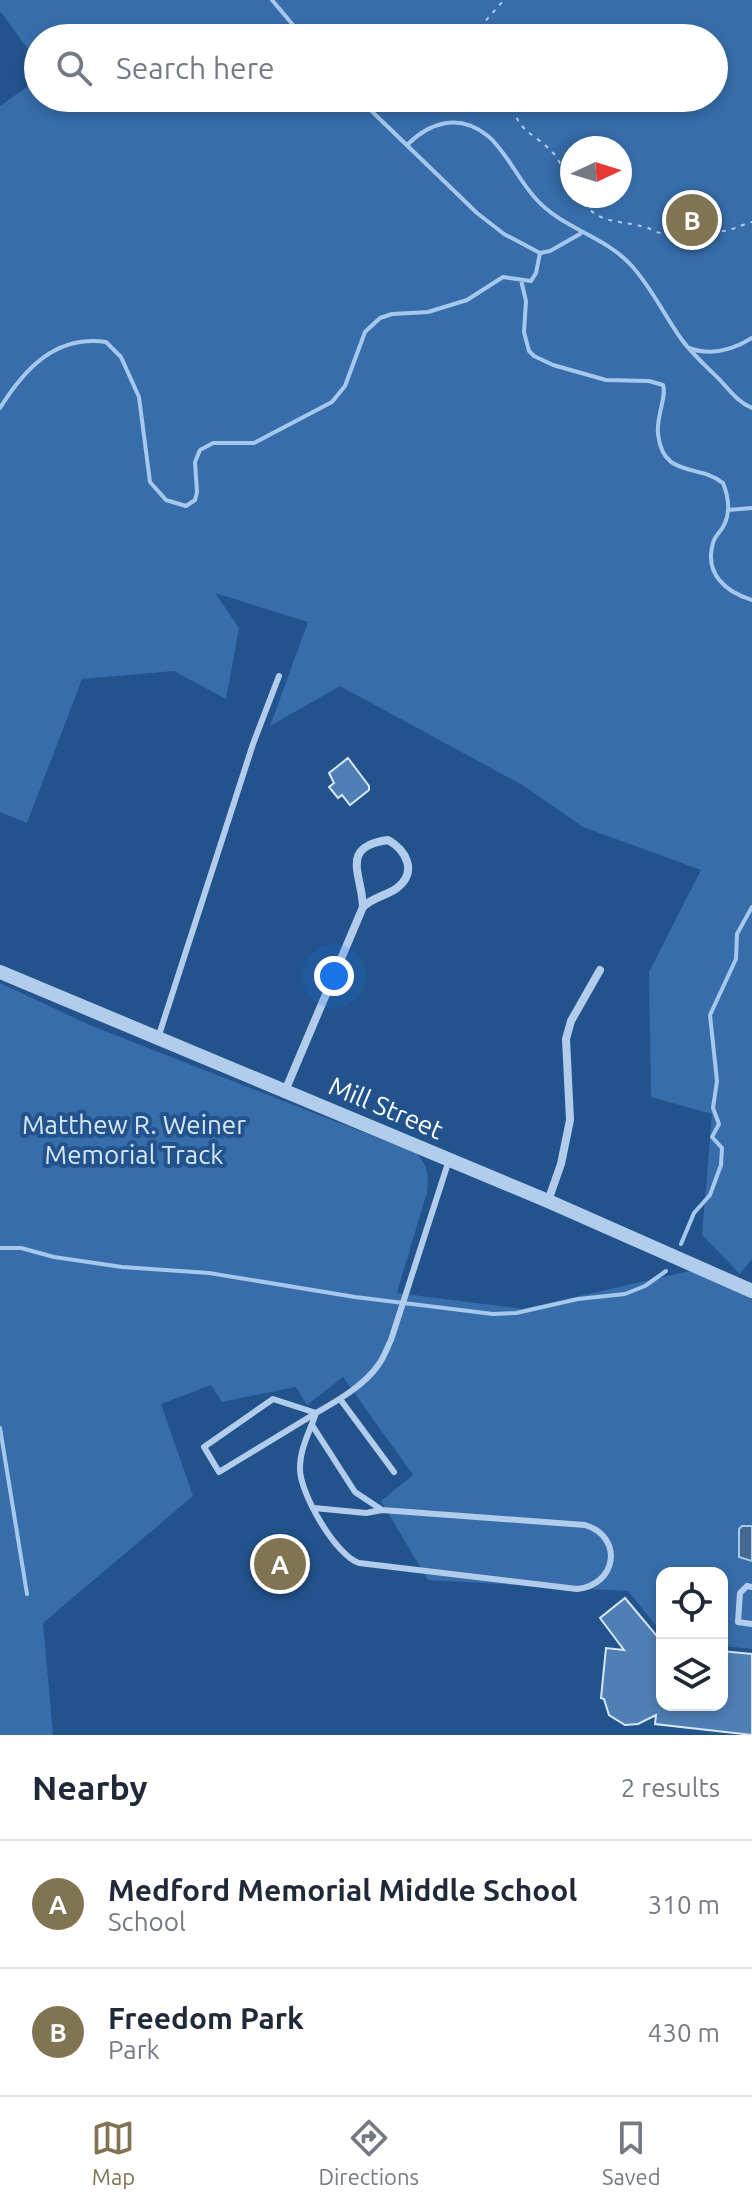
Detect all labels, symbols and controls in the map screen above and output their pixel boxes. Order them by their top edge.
search box [24,24,728,112]
icon: search [52,46,96,90]
text: Search here [116,51,275,85]
north arrow [560,136,632,208]
pin: B [666,190,718,250]
your location [314,956,354,996]
street label: Mill Street [325,1071,448,1145]
park label: Matthew R. Weiner Memorial Track [22,1110,246,1169]
pin: A [254,1534,306,1594]
map controls [656,1567,728,1711]
button: locate [656,1567,728,1639]
button: layers [656,1639,728,1711]
text: Nearby [32,1768,147,1806]
text: 2 results [621,1773,720,1802]
text: Medford Memorial Middle School [108,1873,577,1907]
text: A [49,1890,67,1919]
text: 310 m [648,1890,720,1919]
text: School [108,1907,186,1936]
text: Freedom Park [108,2001,304,2035]
text: B [49,2018,67,2047]
text: 430 m [648,2018,720,2047]
text: Park [108,2035,160,2064]
tab: Map [91,2116,135,2189]
tab: Directions [318,2116,419,2189]
tab: Saved [602,2116,661,2189]

